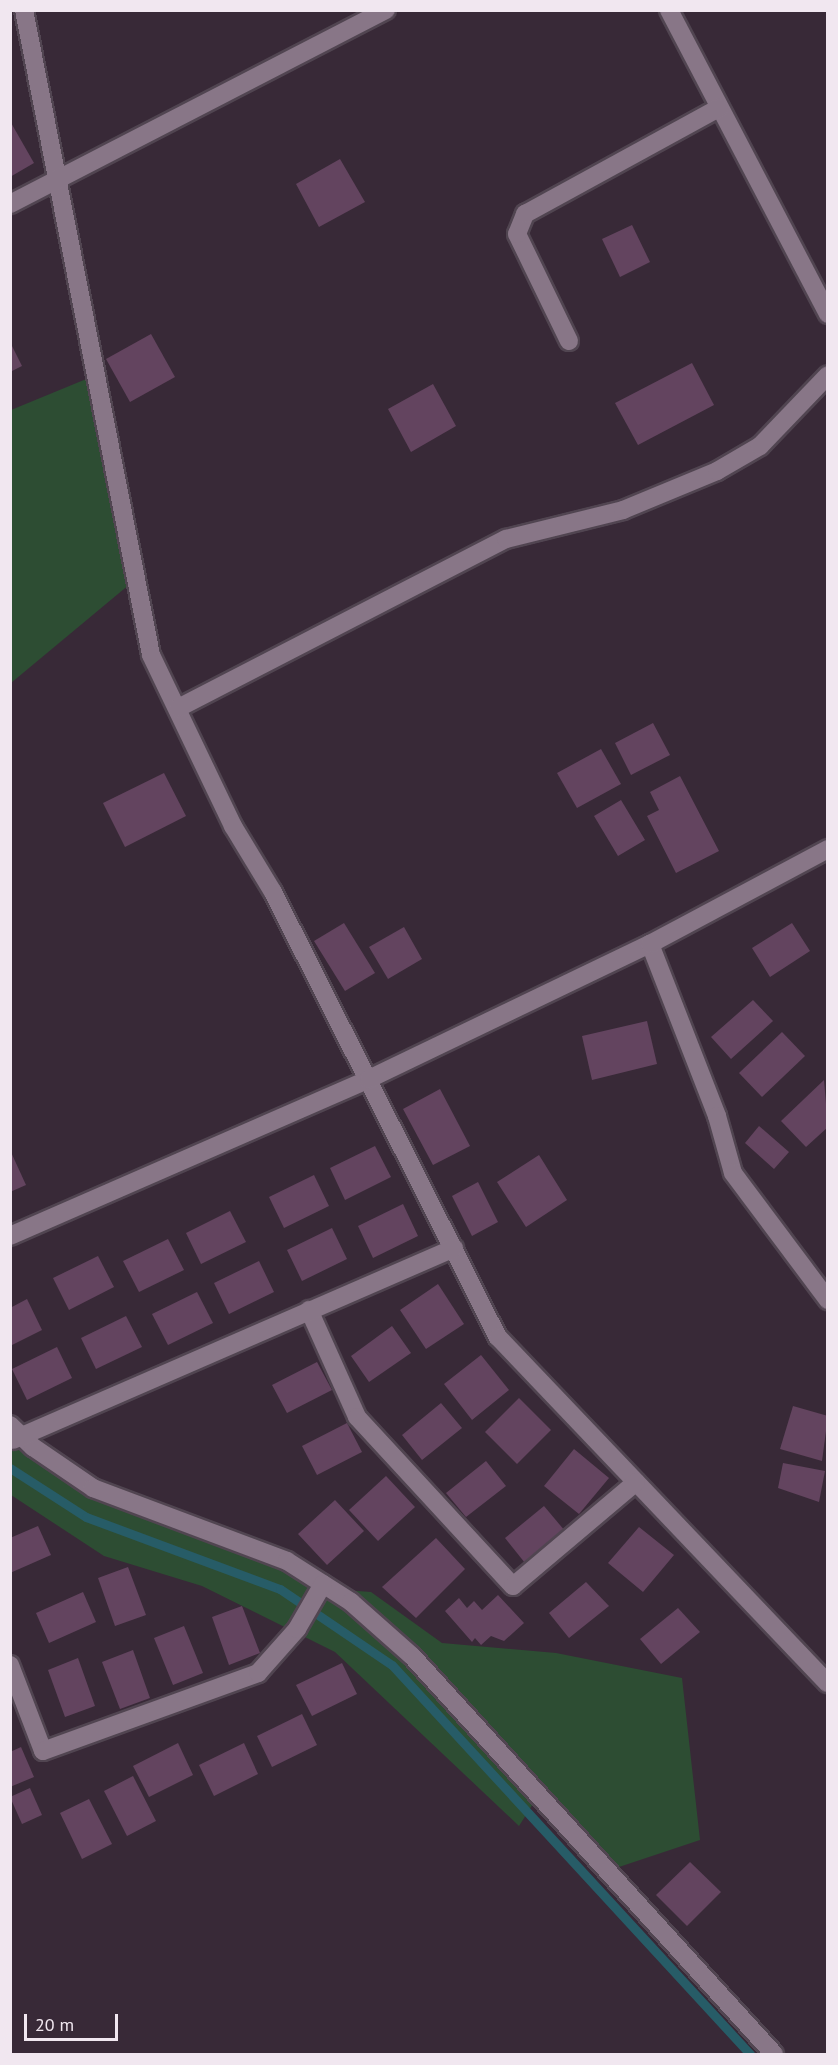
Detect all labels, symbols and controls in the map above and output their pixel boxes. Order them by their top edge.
scale bar [27,2002,122,2040]
text: 20 m [35,2013,74,2036]

